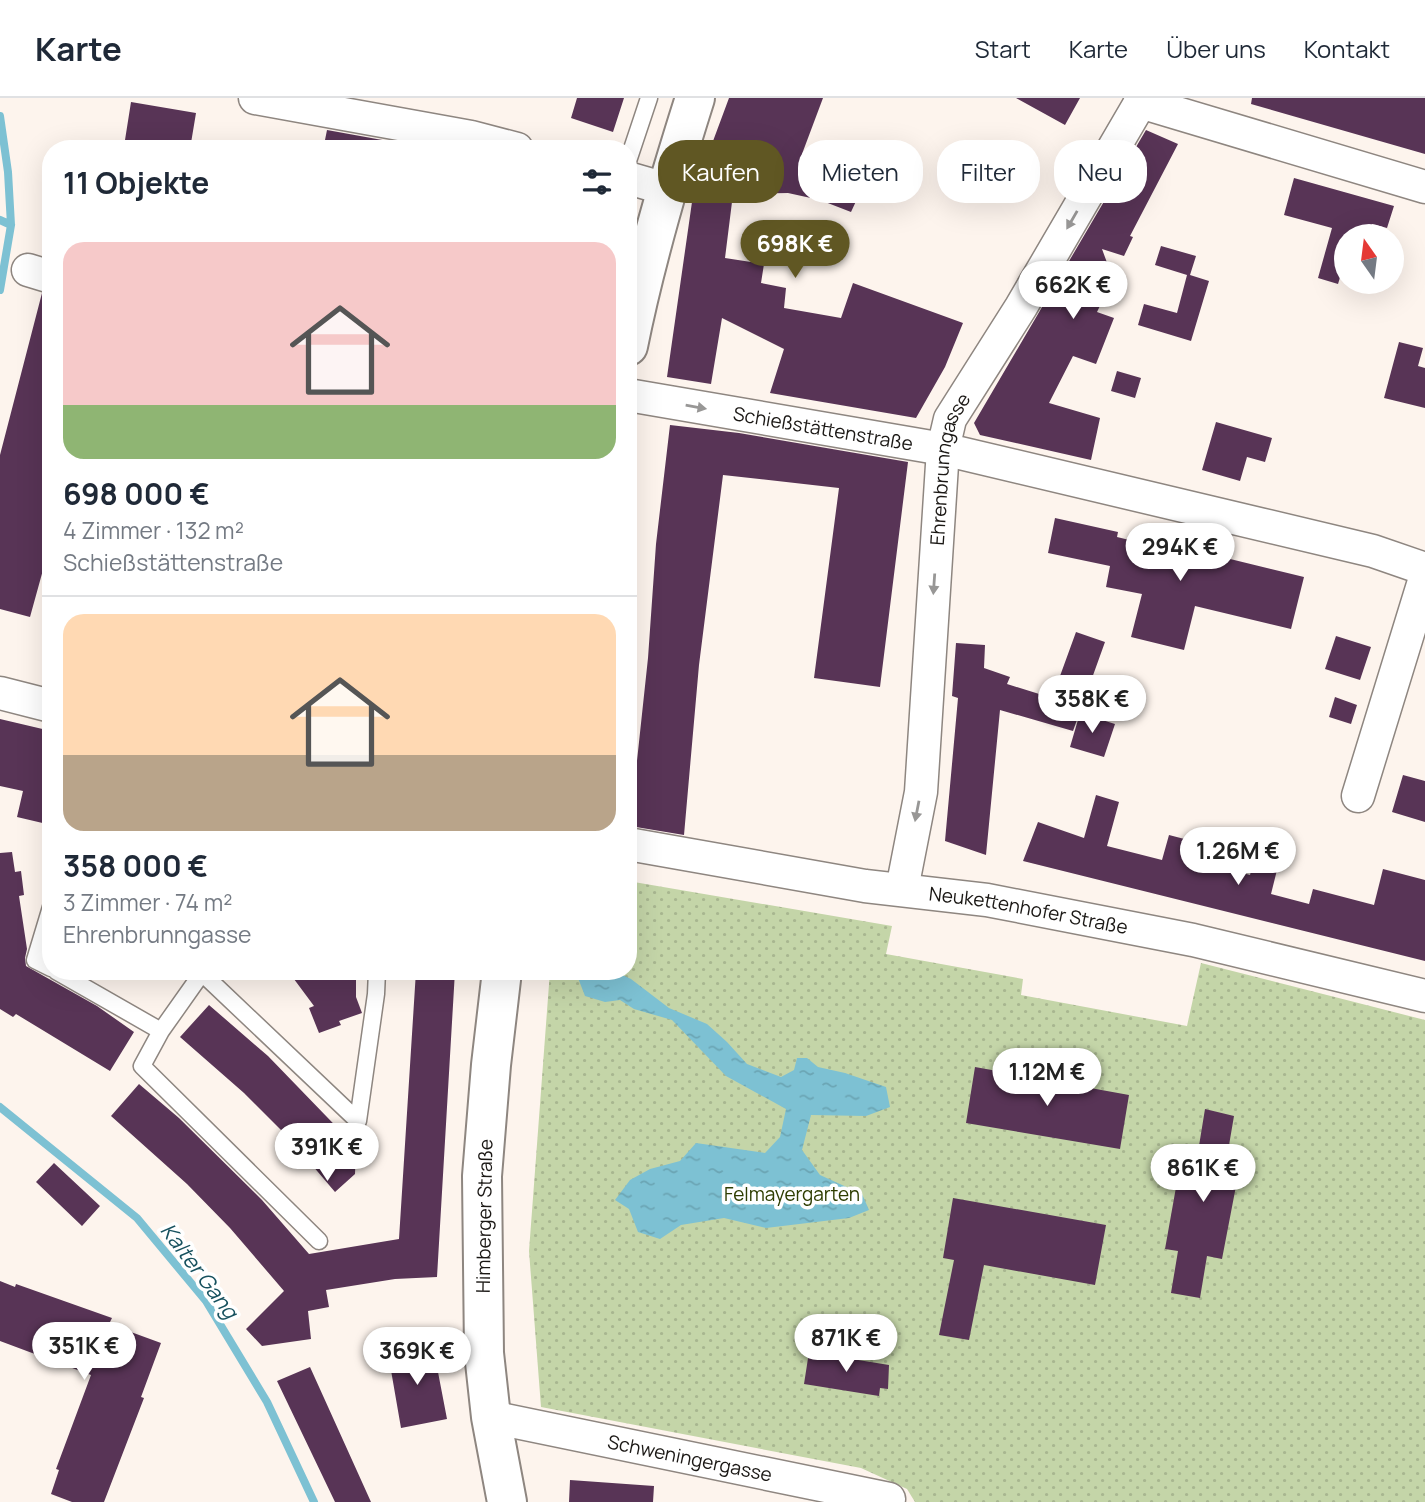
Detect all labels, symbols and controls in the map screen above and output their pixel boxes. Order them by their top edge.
text: Karte [35,26,122,71]
text: Start [975,32,1031,65]
text: Karte [1069,32,1128,65]
text: Über uns [1166,32,1266,65]
text: Kontakt [1304,32,1390,65]
chip: Kaufen [658,140,784,203]
chip: Mieten [798,140,923,203]
chip: Filter [937,140,1040,203]
chip: Neu [1054,140,1147,203]
text: 11 Objekte [63,162,209,203]
icon: filters [578,163,616,201]
one-way arrow [1065,211,1078,230]
pin: 698K € [738,220,852,280]
north arrow [1334,224,1404,294]
map controls [1334,224,1404,294]
text: 698K € [757,227,833,259]
pin: 662K € [1016,262,1130,321]
text: 662K € [1034,268,1112,300]
icon: home [277,287,403,413]
street label: Ehrenbrunngasse [924,388,976,546]
street label: Schießstättenstraße [731,400,915,457]
one-way arrow [685,402,707,413]
text: 698 000 € [63,473,210,514]
text: 4 Zimmer · 132 m² [63,514,244,546]
pin: 294K € [1123,524,1237,583]
text: 294K € [1142,530,1218,562]
text: Schießstättenstraße [63,546,283,578]
one-way arrow [929,573,940,595]
icon: home [277,659,403,785]
pin: 358K € [1035,676,1149,735]
text: 358K € [1054,682,1130,714]
one-way arrow [911,800,922,822]
pin: 1.26M € [1173,828,1303,887]
text: 1.26M € [1196,834,1280,866]
text: 358 000 € [63,845,208,886]
street label: Neukettenhofer Straße [928,880,1130,940]
text: 3 Zimmer · 74 m² [63,886,232,918]
text: Ehrenbrunngasse [63,918,251,950]
pin: 1.12M € [982,1048,1112,1108]
text: 1.12M € [1008,1055,1086,1087]
pin: 391K € [270,1124,384,1183]
text: 391K € [291,1130,363,1162]
street label: Himberger Straße [470,1139,498,1293]
pin: 861K € [1146,1144,1260,1204]
text: 861K € [1167,1151,1239,1183]
park label: Felmayergarten [724,1181,860,1207]
water label: Kalter Gang [155,1217,246,1325]
pin: 871K € [789,1314,903,1374]
text: 871K € [810,1321,882,1353]
pin: 351K € [27,1322,141,1382]
pin: 369K € [360,1328,474,1387]
text: 351K € [48,1329,120,1361]
text: 369K € [379,1334,455,1366]
street label: Schweningergasse [605,1428,774,1488]

